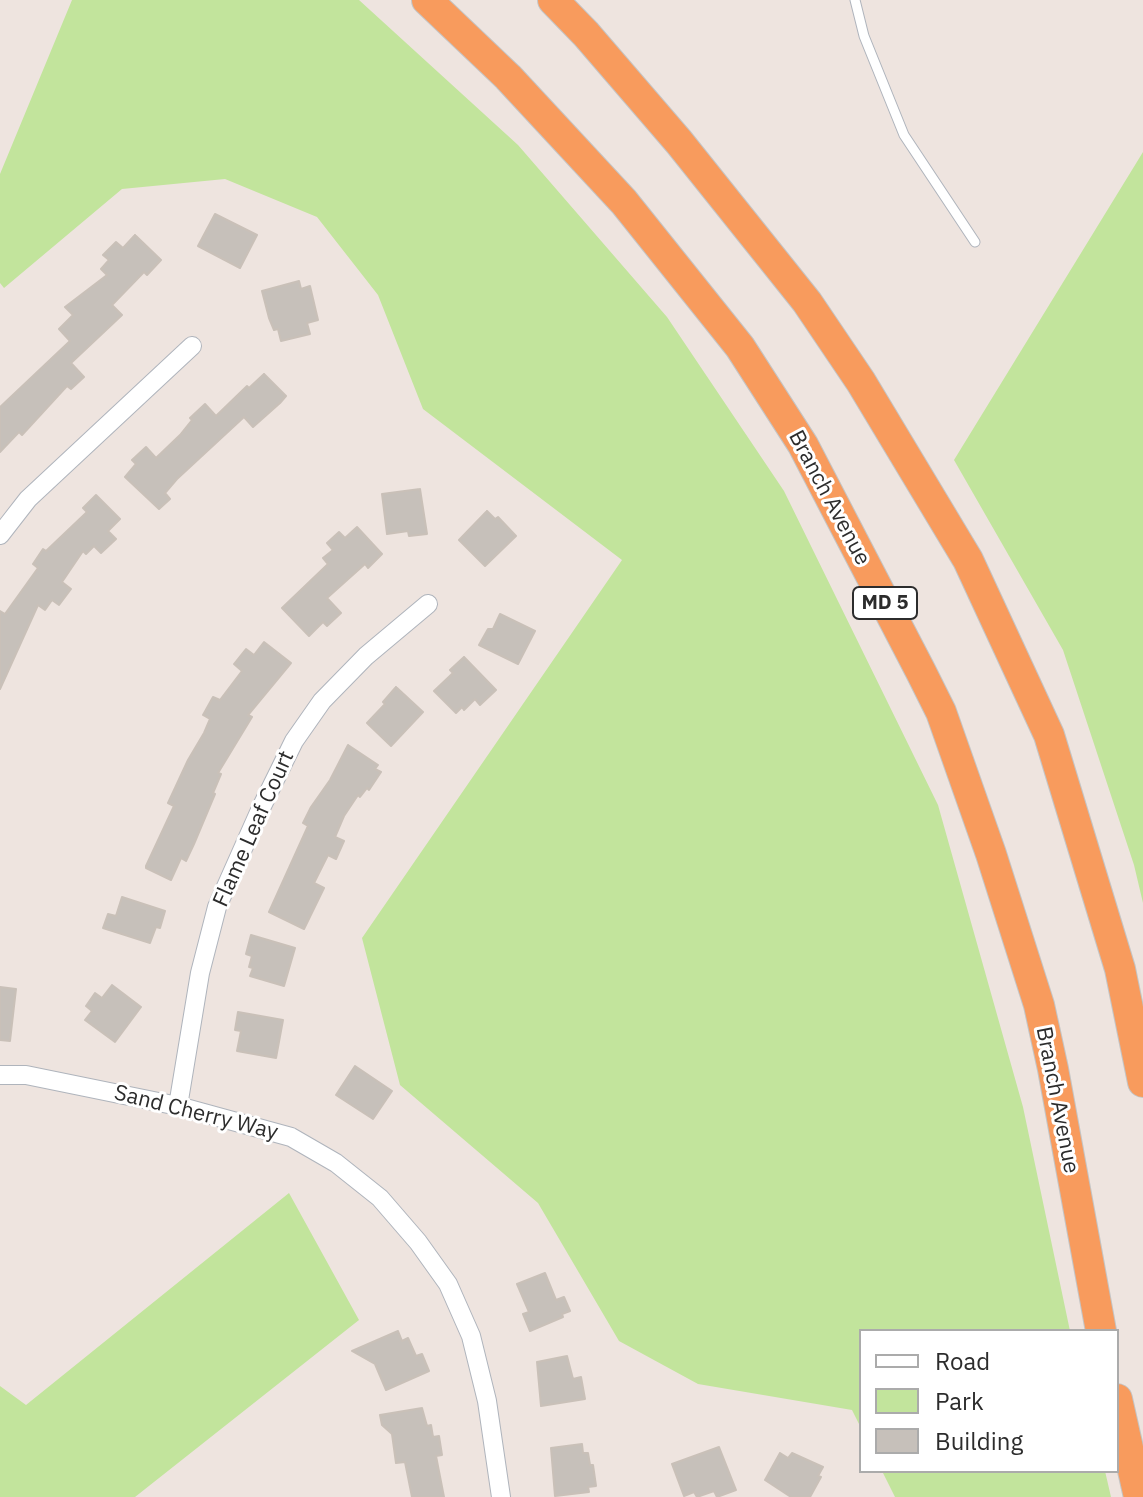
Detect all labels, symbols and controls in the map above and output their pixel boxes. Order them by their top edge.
street label: Branch Avenue [782,426,876,570]
road number: MD 5 [853,587,917,619]
street label: Flame Leaf Court [208,747,300,911]
street label: Branch Avenue [1030,1024,1084,1176]
street label: Sand Cherry Way [111,1080,281,1146]
legend [859,1329,1119,1473]
text: Road [935,1345,990,1377]
text: Park [935,1385,984,1417]
text: Building [935,1425,1023,1457]

